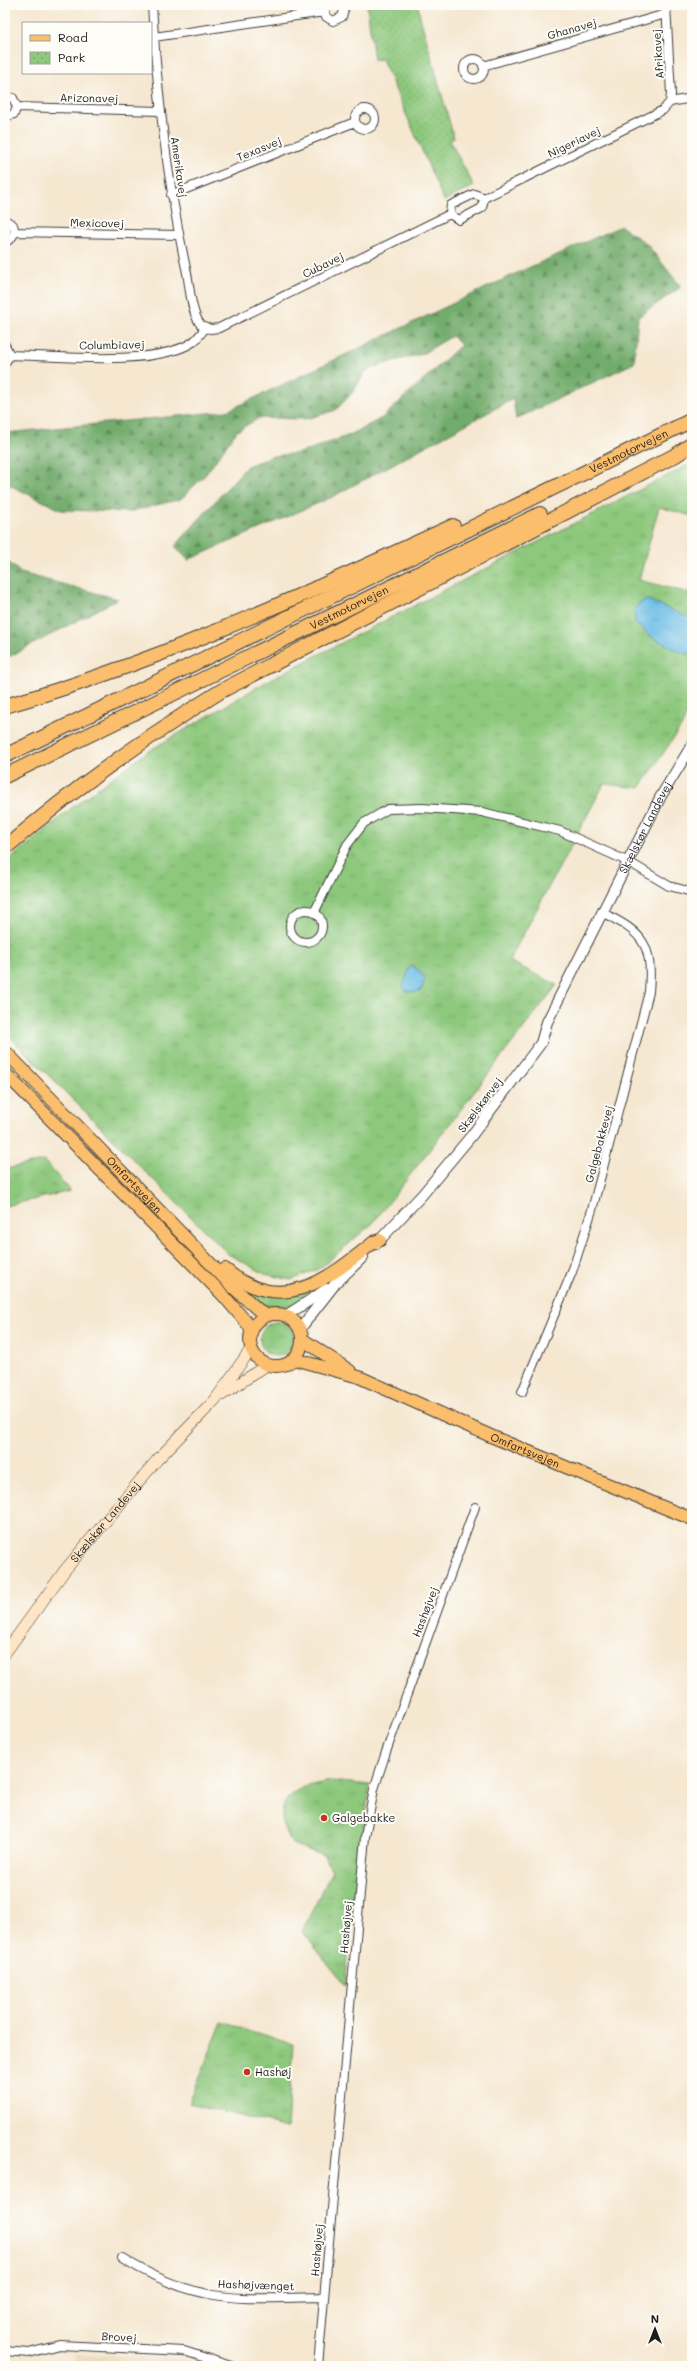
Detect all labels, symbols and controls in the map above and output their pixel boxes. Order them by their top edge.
street label: Ghanavej [546,14,598,43]
legend [22,22,152,74]
text: Road [58,29,88,45]
street label: Afrikavej [648,29,667,79]
text: Park [58,49,85,65]
street label: Arizonavej [60,89,118,106]
street label: Nigeriavej [545,122,603,161]
street label: Texasvej [234,133,283,164]
street label: Amerikavej [168,136,191,198]
street label: Mexicovej [70,215,124,230]
street label: Cubavej [300,248,346,281]
street label: Columbiavej [79,336,145,353]
street label: Vestmotorvejen [586,425,670,476]
street label: Vestmotorvejen [307,582,390,633]
street label: Skælskør Landevej [615,779,675,876]
street label: Skælskørvej [454,1074,505,1135]
street label: Galgebakkevej [581,1103,616,1184]
street label: Omfartsvejen [104,1153,166,1216]
street label: Omfartsvejen [488,1429,562,1471]
street label: Skælskør Landevej [66,1478,143,1565]
street label: Hashøjvej [408,1584,441,1639]
place label: Galgebakke [332,1810,395,1825]
marker: Galgebakke [319,1813,329,1823]
street label: Hashøjvej [336,1900,355,1954]
place label: Hashøj [255,2064,292,2079]
marker: Hashøj [242,2067,252,2077]
street label: Hashøjvej [307,2223,326,2277]
street label: Hashøjvænget [217,2276,295,2293]
north arrow [635,2309,675,2349]
text: N [651,2311,659,2326]
street label: Brovej [101,2328,137,2345]

